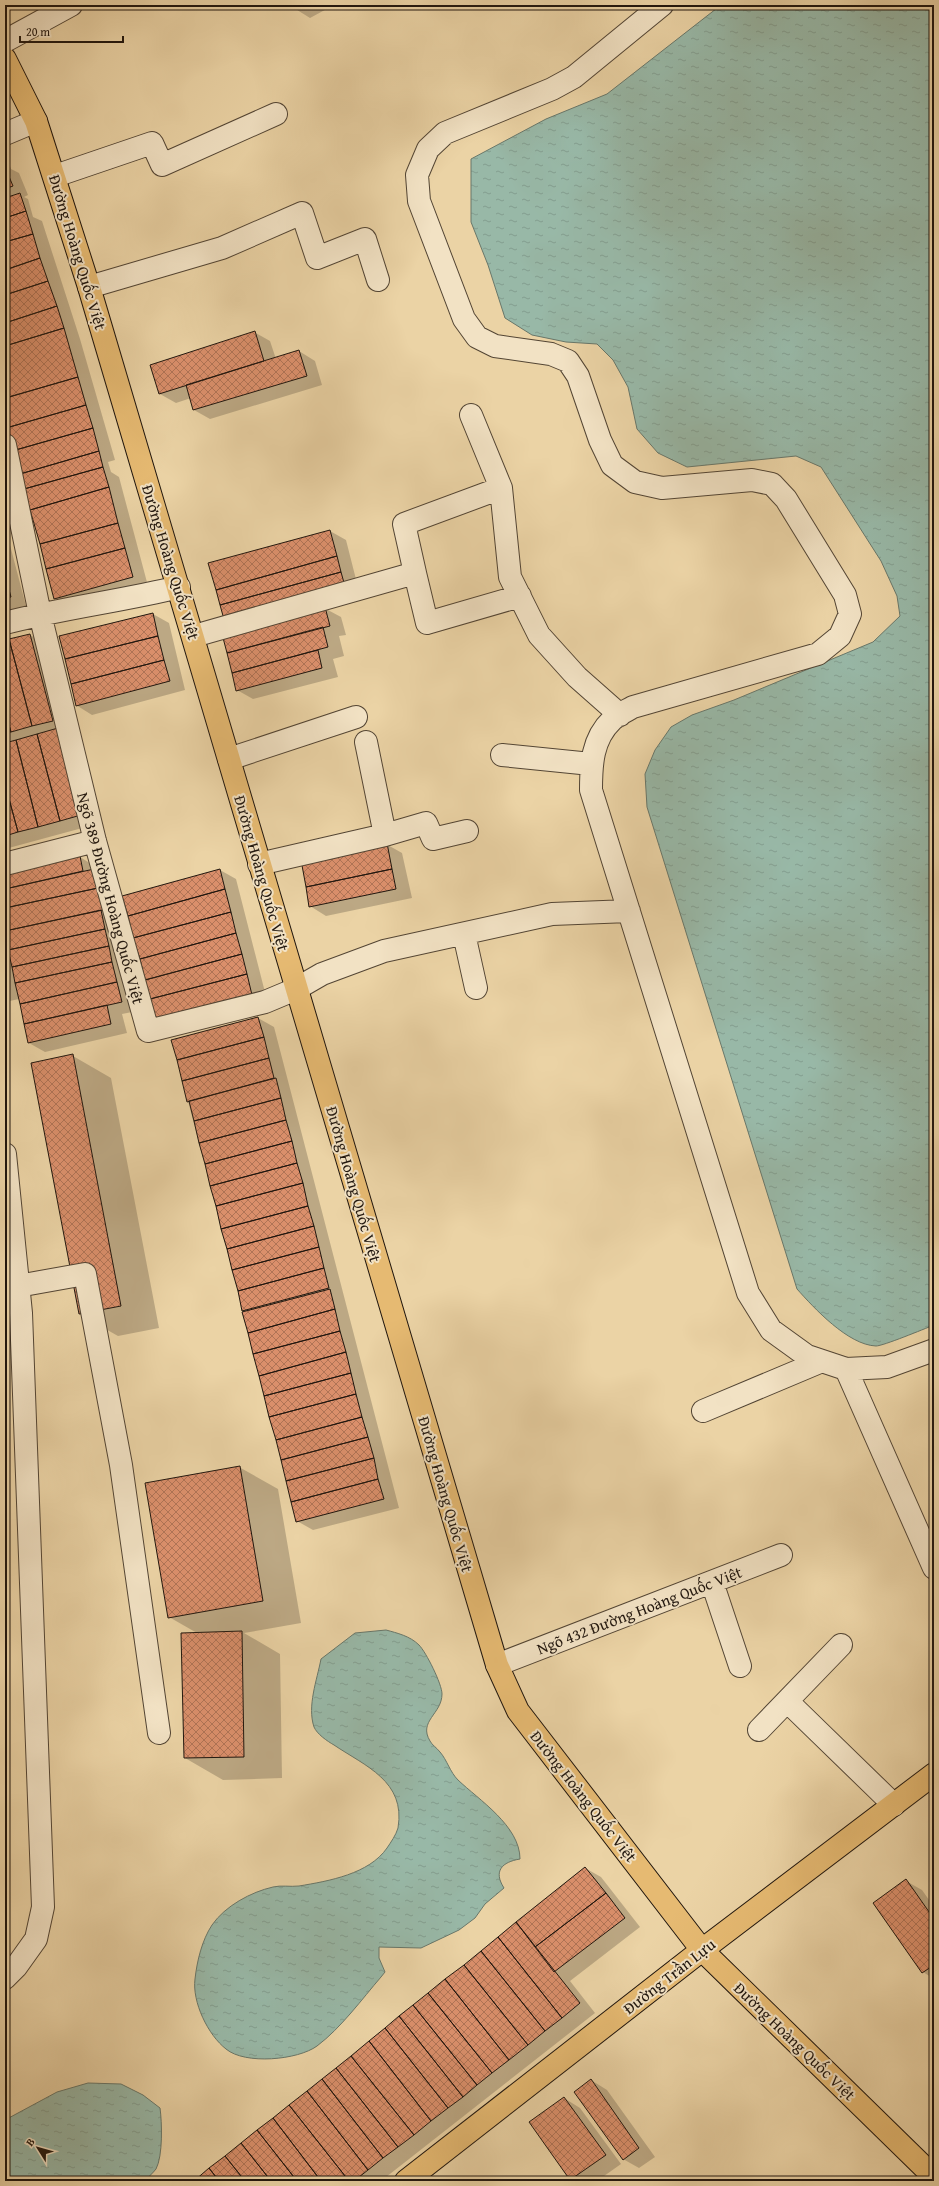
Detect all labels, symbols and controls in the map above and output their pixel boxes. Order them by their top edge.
scale bar [20,18,123,44]
text: 20 m [26,23,50,40]
street label: Đường Hoàng Quốc Việt [43,171,113,333]
street label: Đường Hoàng Quốc Việt [136,481,206,643]
street label: Ngõ 389 Đường Hoàng Quốc Việt [71,790,151,1007]
street label: Đường Hoàng Quốc Việt [228,792,296,954]
street label: Đường Hoàng Quốc Việt [320,1103,388,1265]
street label: Đường Hoàng Quốc Việt [412,1413,480,1575]
street label: Ngõ 432 Đường Hoàng Quốc Việt [533,1560,745,1660]
street label: Đường Hoàng Quốc Việt [525,1725,643,1867]
street label: Đường Trần Lựu [618,1932,721,2020]
street label: Đường Hoàng Quốc Việt [729,1976,862,2106]
north arrow [18,2128,58,2168]
text: B [22,2134,39,2150]

